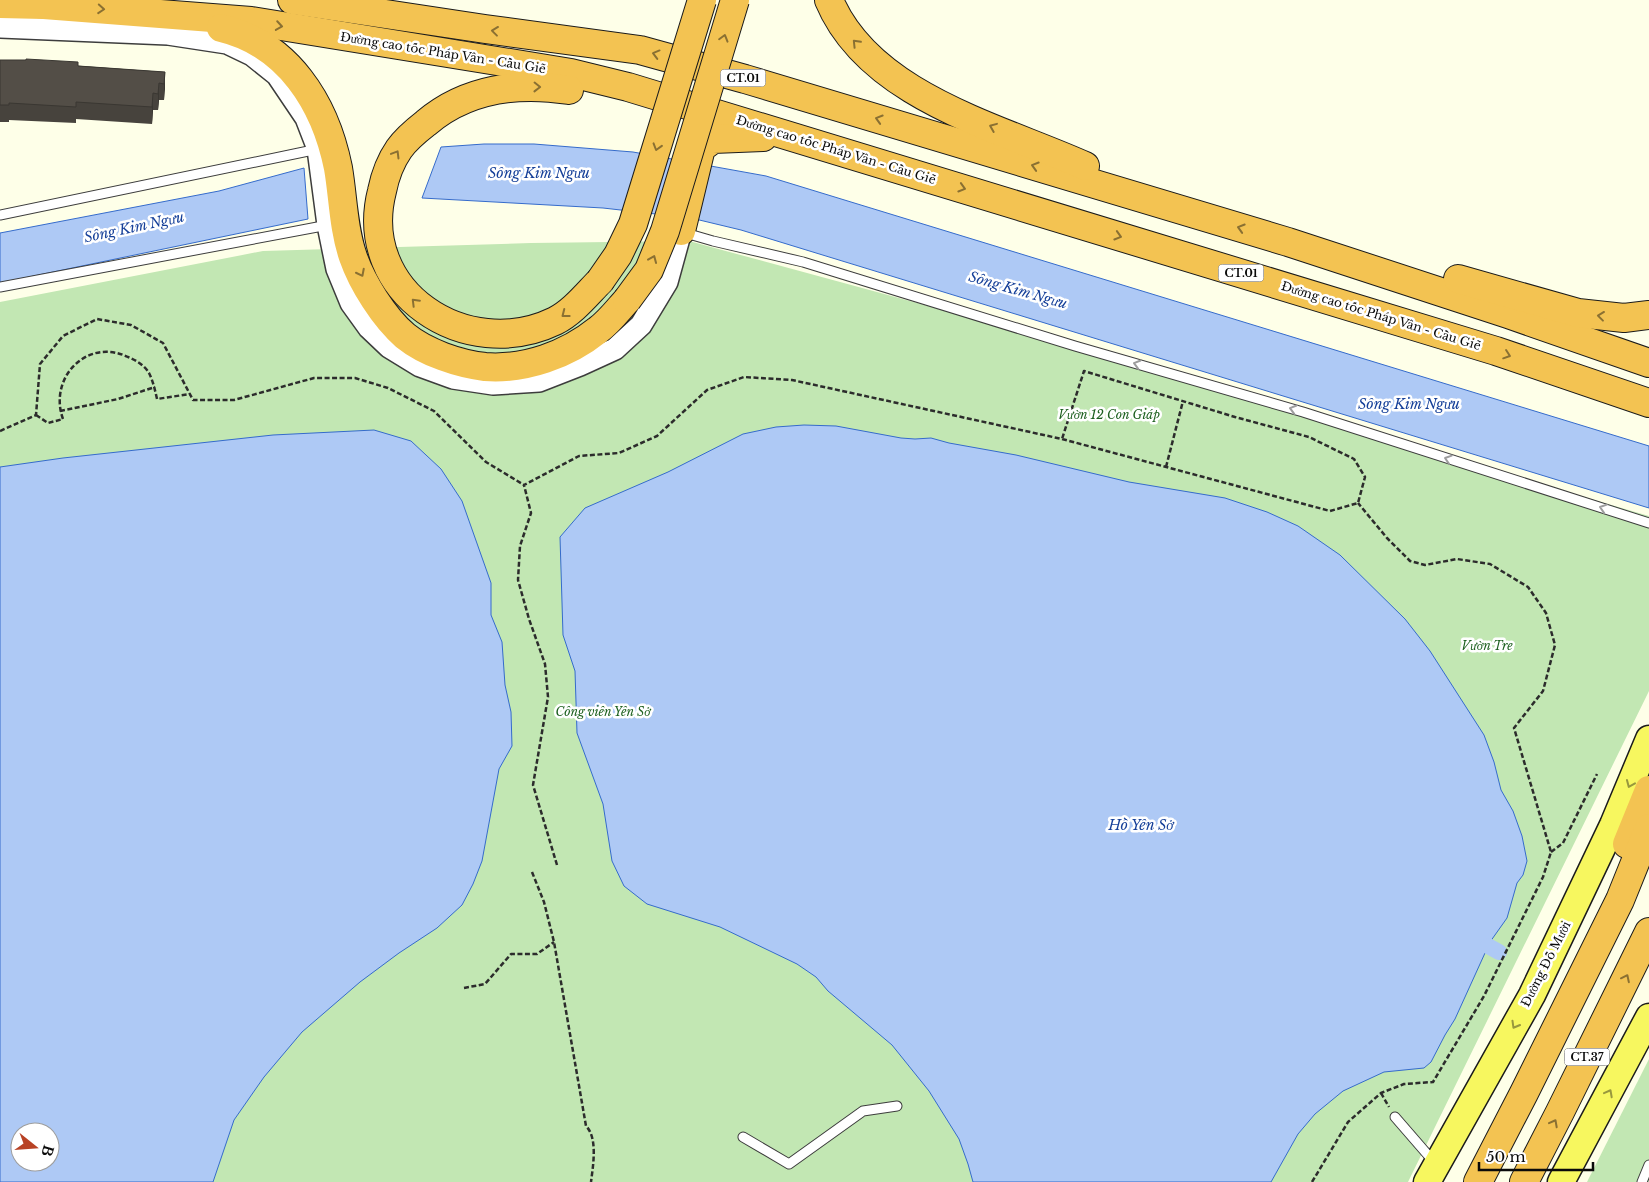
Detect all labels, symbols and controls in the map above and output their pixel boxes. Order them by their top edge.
one-way arrow [97,4,105,15]
one-way arrow [275,20,283,30]
one-way arrow [491,26,499,37]
street label: Đường cao tốc Pháp Vân - Cầu Giẽ [339,29,547,76]
one-way arrow [719,34,729,43]
one-way arrow [853,40,862,49]
one-way arrow [652,50,660,60]
road number: CT.01 [720,70,766,86]
one-way arrow [534,82,541,92]
street label: Đường cao tốc Pháp Vân - Cầu Giẽ [735,112,938,187]
one-way arrow [875,114,884,124]
one-way arrow [989,123,998,133]
one-way arrow [652,142,662,150]
one-way arrow [390,150,400,159]
one-way arrow [1031,161,1039,171]
water label: Sông Kim Ngưu [488,164,590,182]
one-way arrow [958,183,966,193]
water label: Sông Kim Ngưu [82,208,186,246]
one-way arrow [1238,223,1246,233]
one-way arrow [1113,230,1121,240]
one-way arrow [647,255,658,264]
road number: CT.01 [1218,264,1264,282]
water label: Sông Kim Ngưu [967,267,1069,313]
one-way arrow [355,268,365,277]
street label: Đường cao tốc Pháp Vân - Cầu Giẽ [1280,278,1483,353]
one-way arrow [411,299,420,308]
one-way arrow [562,308,571,316]
one-way arrow [1596,311,1604,322]
one-way arrow [1503,349,1511,359]
one-way arrow [1133,359,1142,369]
water label: Sông Kim Ngưu [1358,395,1460,413]
one-way arrow [1289,405,1298,415]
park label: Vườn 12 Con Giáp [1058,407,1160,422]
one-way arrow [1444,454,1452,464]
one-way arrow [1599,504,1607,514]
park label: Vườn Tre [1461,638,1513,653]
park label: Công viên Yên Sở [555,704,651,719]
one-way arrow [1626,779,1636,787]
water label: Hồ Yên Sở [1107,816,1175,834]
street label: Đường Đỗ Mười [1518,918,1574,1009]
one-way arrow [1620,974,1631,983]
one-way arrow [1511,1019,1521,1028]
road number: CT.37 [1564,1048,1610,1066]
one-way arrow [1603,1089,1613,1098]
one-way arrow [1548,1120,1558,1129]
north arrow [10,1122,60,1172]
scale bar [1479,1140,1593,1172]
text: B [37,1143,58,1159]
text: 50 m [1486,1147,1526,1166]

